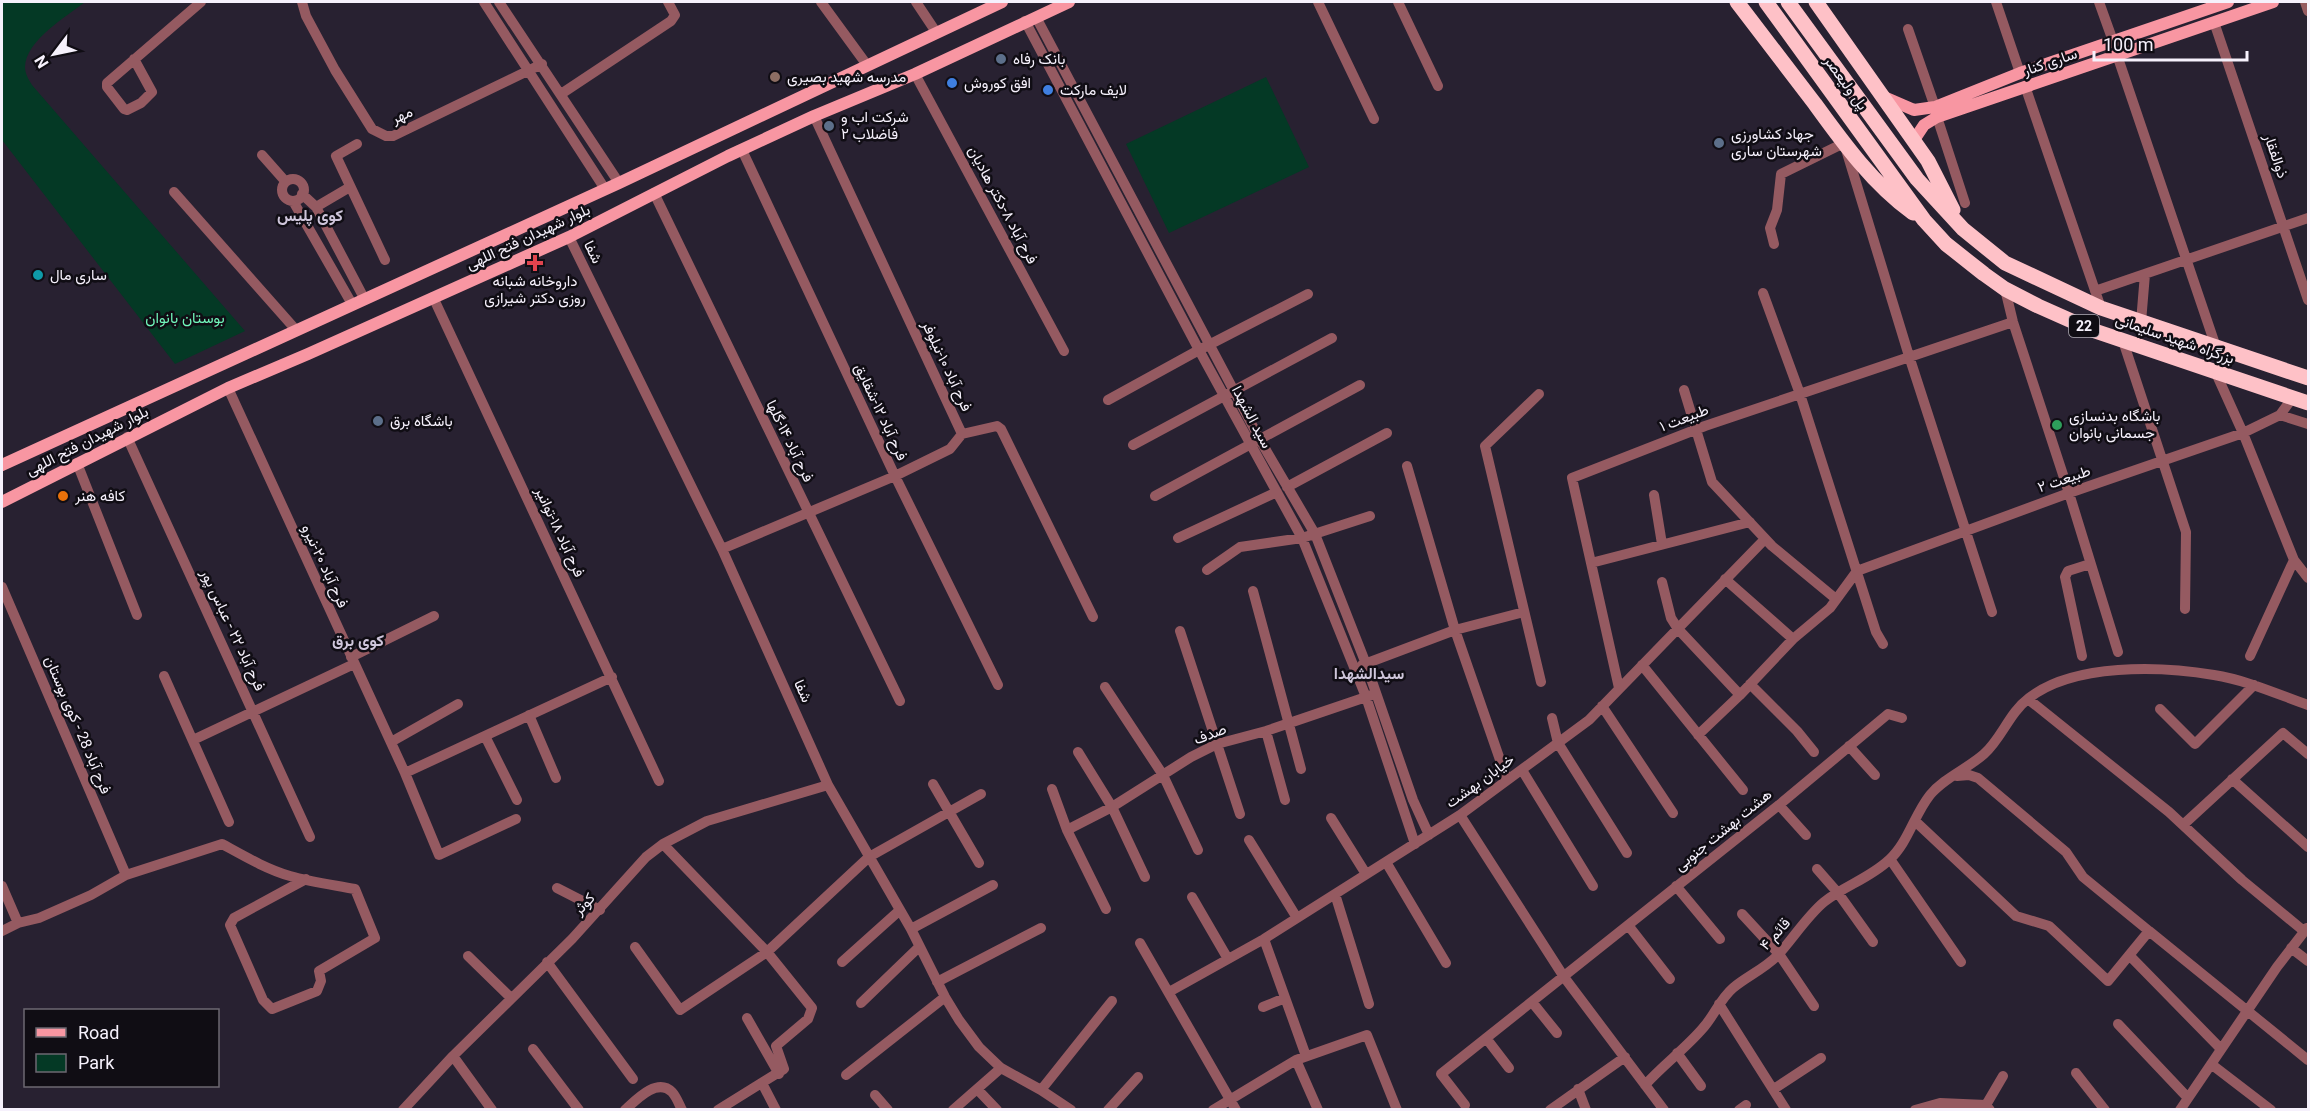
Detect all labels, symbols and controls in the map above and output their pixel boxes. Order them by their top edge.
north arrow [24,24,84,84]
scale bar [2094,24,2247,62]
text: 100 m [2103,34,2154,55]
street label: ساری کنار [2020,44,2080,81]
place label: بانک رفاه [1013,50,1065,68]
text: N [31,52,53,72]
marker: بانک رفاه [994,52,1008,66]
street label: پل ولیعصر [1819,52,1872,114]
place label: مدرسه شهید بصیری [787,68,906,87]
marker: مدرسه شهید بصیری [768,70,782,84]
place label: افق کوروش [964,74,1031,93]
marker: افق کوروش [945,76,959,90]
place label: لایف مارکت [1060,81,1127,99]
marker: لایف مارکت [1041,83,1055,97]
street label: مهر [388,102,415,128]
place label: شرکت اب و فاضلاب ۲ [841,108,909,143]
marker: شرکت اب و فاضلاب ۲ [822,119,836,133]
place label: جهاد کشاورزی شهرستان ساری [1731,125,1822,161]
street label: ذوالفقار [2260,131,2292,181]
marker: جهاد کشاورزی شهرستان ساری [1712,136,1726,150]
street label: فرح آباد ۸-دکتر هادیان [963,143,1042,268]
street label: بلوار شهیدان فتح اللهی [463,200,594,275]
district label: کوی پلیس [277,206,343,227]
street label: شفا [580,238,606,267]
marker: داروخانه شبانه روزی دکتر شیرازی [528,256,542,270]
place label: ساری مال [50,266,107,285]
marker: ساری مال [31,268,45,282]
place label: داروخانه شبانه روزی دکتر شیرازی [484,272,586,308]
park label: بوستان بانوان [145,309,225,327]
street label: بزرگراه شهید سلیمانی [2113,310,2237,369]
road number: 22 [2069,315,2099,337]
street label: فرح آباد ۱۰-نیلوفر [916,317,976,415]
street label: فرح آباد ۱۲-شقایق [849,361,911,464]
street label: سید الشهدا [1228,383,1276,452]
street label: فرح آباد ۱۴-گلها [761,397,818,486]
street label: طبیعت ۱ [1657,400,1711,436]
street label: بلوار شهیدان فتح اللهی [23,402,152,481]
place label: باشگاه بدنسازی جسمانی بانوان [2069,407,2160,443]
place label: باشگاه برق [390,412,453,430]
marker: باشگاه برق [371,414,385,428]
marker: باشگاه بدنسازی جسمانی بانوان [2050,418,2064,432]
street label: طبیعت ۲ [2035,462,2093,496]
street label: فرح آباد ۱۸-توانیر [529,483,589,581]
place label: کافه هنر [74,487,126,505]
marker: کافه هنر [56,489,70,503]
street label: فرح آباد ۲۰-نیرو [296,521,352,612]
street label: فرح آباد ۲۲ - عباس پور [195,565,269,695]
district label: کوی برق [332,631,384,651]
street label: فرح آباد 28 - کوی بوستان [39,653,115,798]
district label: سیدالشهدا [1334,664,1404,684]
street label: شفا [790,677,816,705]
street label: صدف [1191,720,1229,748]
street label: خیابان بهشت [1442,750,1518,812]
street label: هشت بهشت جنوبی [1671,785,1776,876]
street label: کوثر [569,889,599,920]
street label: قائم ۴ [1756,914,1795,955]
legend [24,1009,219,1087]
text: Road [78,1022,119,1043]
text: Park [78,1052,115,1073]

